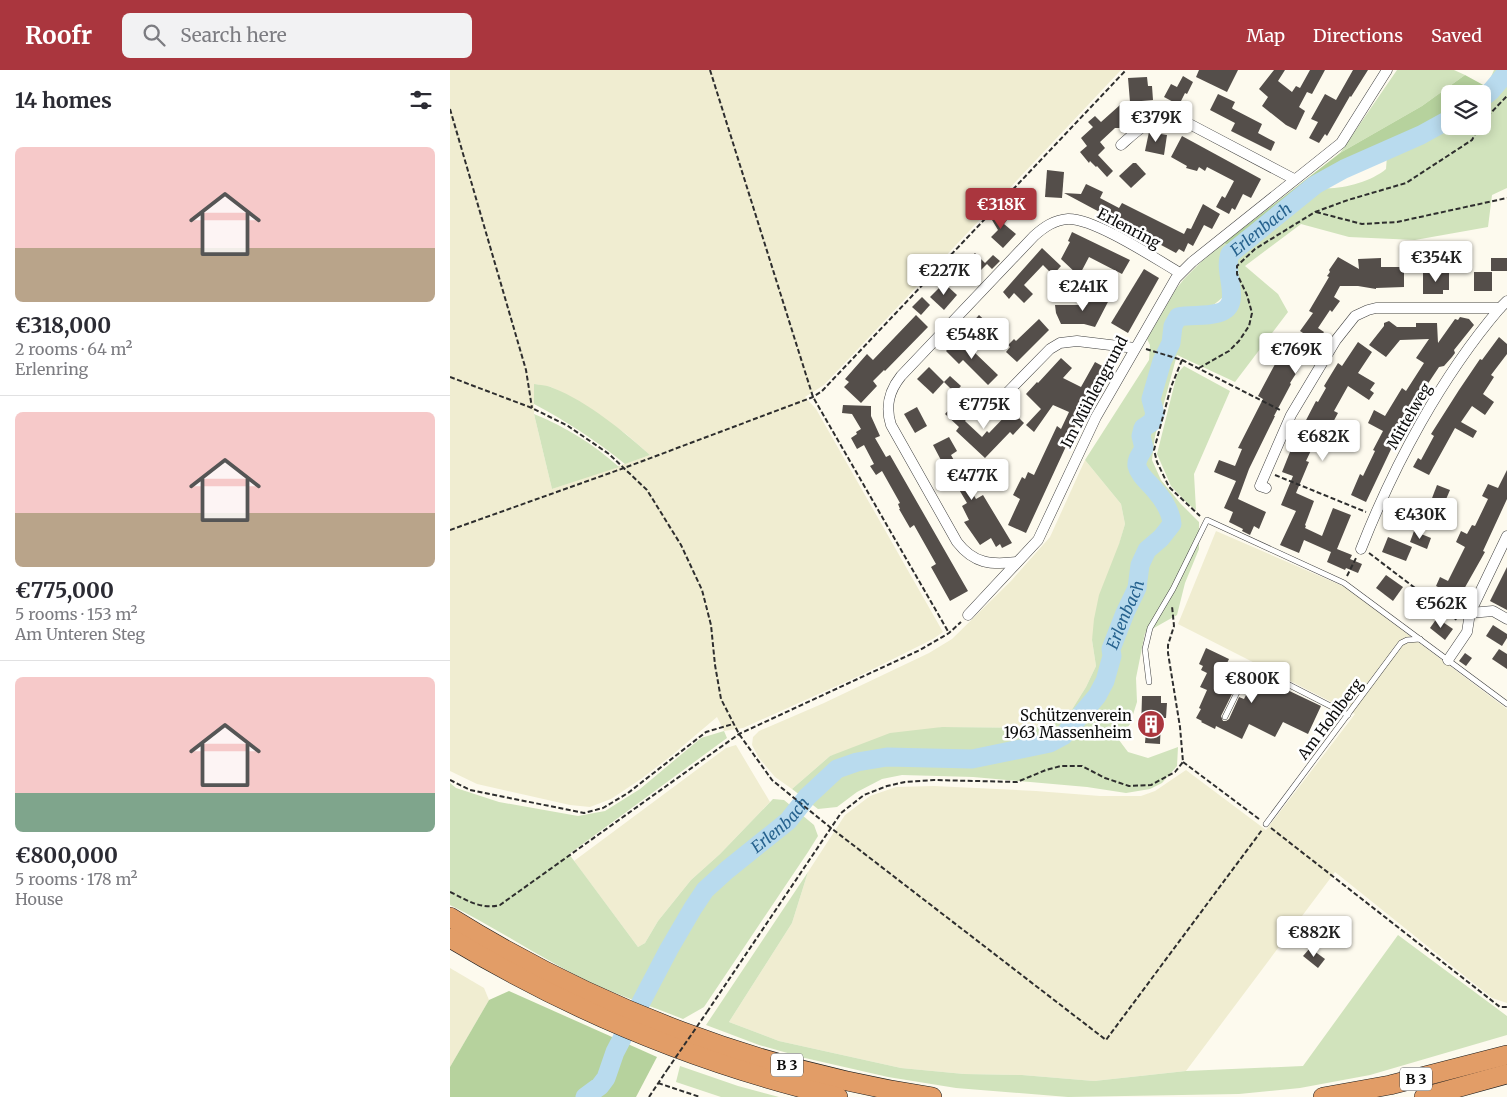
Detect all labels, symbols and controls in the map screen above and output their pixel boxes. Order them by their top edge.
search box [122,13,472,58]
text: Roofr [25,20,92,51]
icon: search [140,21,168,49]
text: Search here [180,23,287,47]
text: Map [1247,24,1285,47]
text: Directions [1313,24,1403,47]
text: Saved [1431,24,1482,47]
map controls [1441,85,1491,135]
button: layers [1441,85,1491,135]
icon: filters [407,86,435,114]
text: 14 homes [15,87,112,114]
pin: €379K [1121,100,1191,143]
text: €379K [1130,107,1182,127]
icon: home [180,179,270,269]
pin: €318K [966,188,1036,230]
text: €318K [977,194,1025,214]
water label: Erlenbach [1226,198,1295,260]
street label: Erlenring [1094,203,1164,253]
pin: €354K [1401,240,1471,283]
text: €354K [1410,247,1462,267]
pin: €227K [909,254,979,296]
text: €227K [918,260,970,280]
pin: €241K [1048,270,1118,312]
text: €241K [1058,276,1108,296]
text: €318,000 [15,312,111,339]
pin: €548K [937,318,1007,360]
text: €548K [946,324,998,344]
pin: €769K [1261,332,1331,375]
street label: Im Mühlengrund [1056,333,1132,451]
text: 2 rooms · 64 m² [15,339,133,359]
text: €769K [1270,339,1322,359]
text: Erlenring [15,359,88,379]
street label: Mittelweg [1383,380,1435,452]
pin: €775K [949,388,1019,430]
text: €775K [958,394,1010,414]
pin: €682K [1288,420,1358,462]
text: €682K [1297,426,1349,446]
icon: home [180,445,270,535]
pin: €477K [937,458,1007,501]
text: €477K [947,465,997,485]
pin: €430K [1385,498,1455,540]
text: €430K [1394,504,1446,524]
text: €775,000 [15,577,114,604]
water label: Erlenbach [1102,579,1148,652]
pin: €562K [1406,586,1476,629]
text: €562K [1415,593,1467,613]
text: 5 rooms · 153 m² [15,604,137,624]
text: Am Unteren Steg [15,624,145,644]
pin: €800K [1217,662,1287,704]
text: €800K [1225,668,1279,688]
street label: Am Hohlberg [1293,675,1367,764]
place label: Schützenverein 1963 Massenheim [1004,706,1132,742]
building icon: Schützenverein 1963 Massenheim [1136,709,1166,739]
icon: home [180,710,270,800]
water label: Erlenbach [747,793,813,857]
text: €800,000 [15,842,118,869]
text: 5 rooms · 178 m² [15,869,137,889]
text: House [15,889,63,909]
pin: €882K [1279,916,1349,958]
text: €882K [1288,922,1340,942]
road number: B 3 [771,1054,803,1076]
road number: B 3 [1400,1068,1432,1091]

